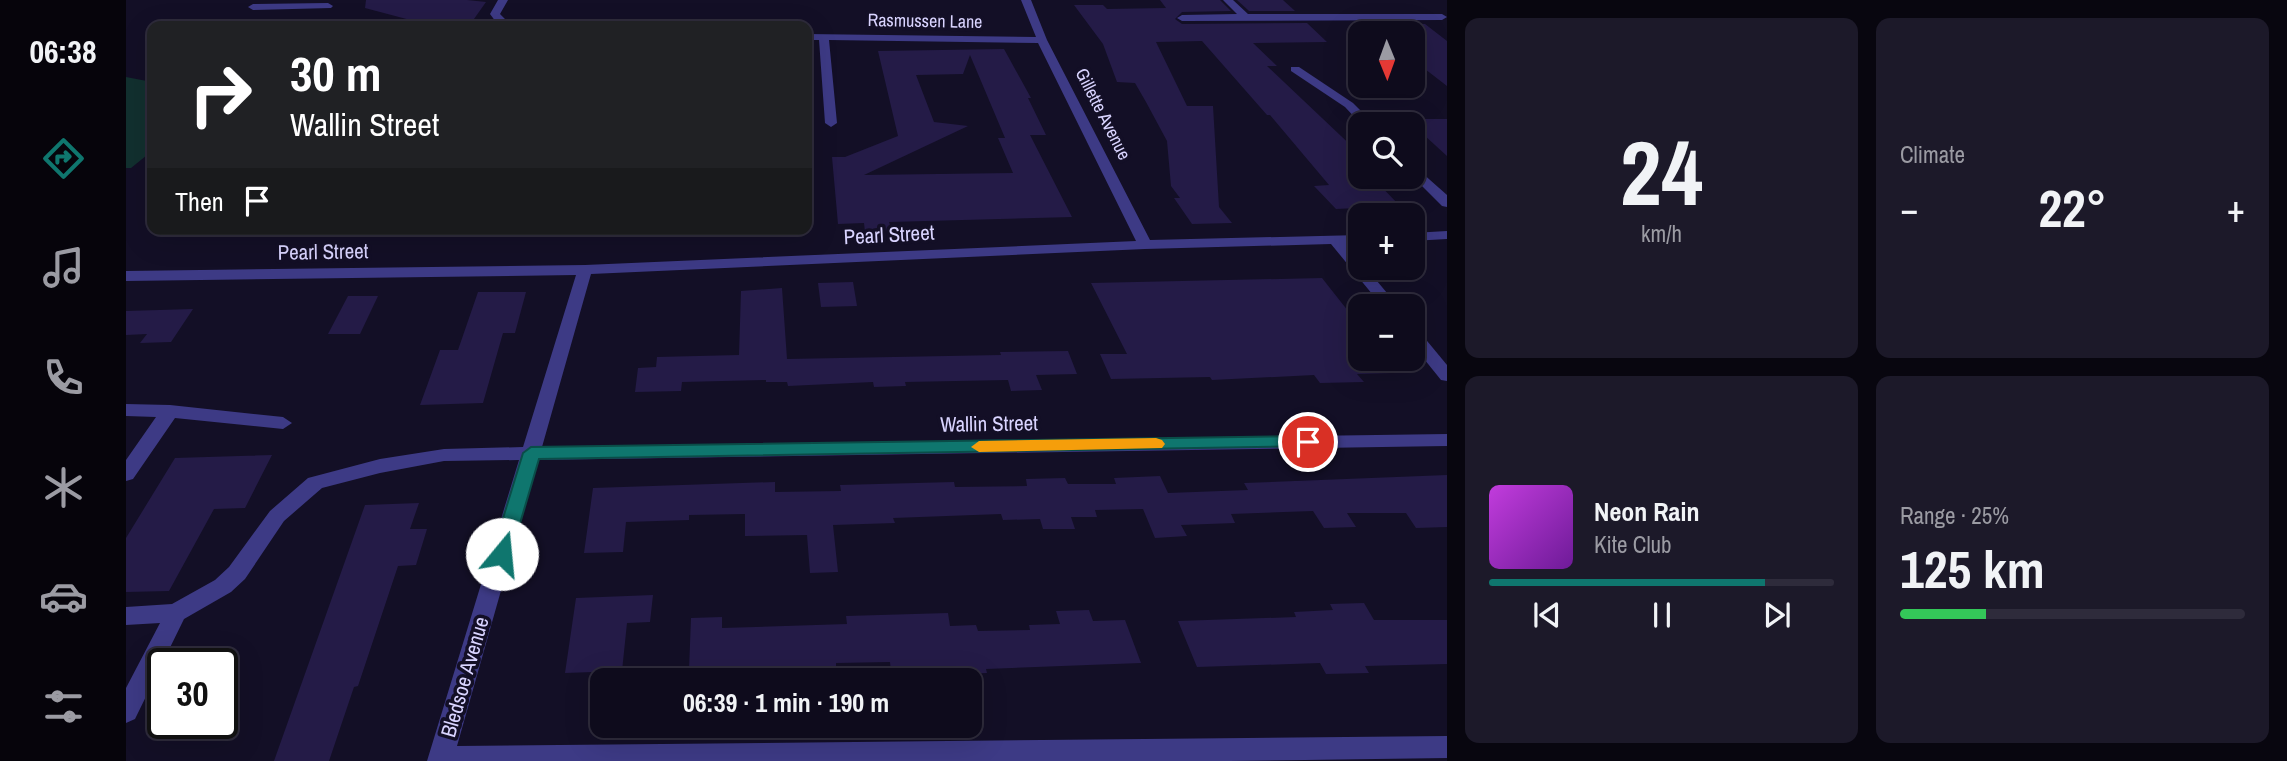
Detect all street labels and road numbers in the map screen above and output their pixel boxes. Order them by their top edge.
street label: Rasmussen Lane [867,7,983,34]
street label: Gillette Avenue [1070,64,1137,164]
street label: Pearl Street [843,218,935,251]
street label: Pearl Street [277,236,369,267]
street label: Wallin Street [940,408,1038,439]
street label: Bledsoe Avenue [433,613,496,741]

